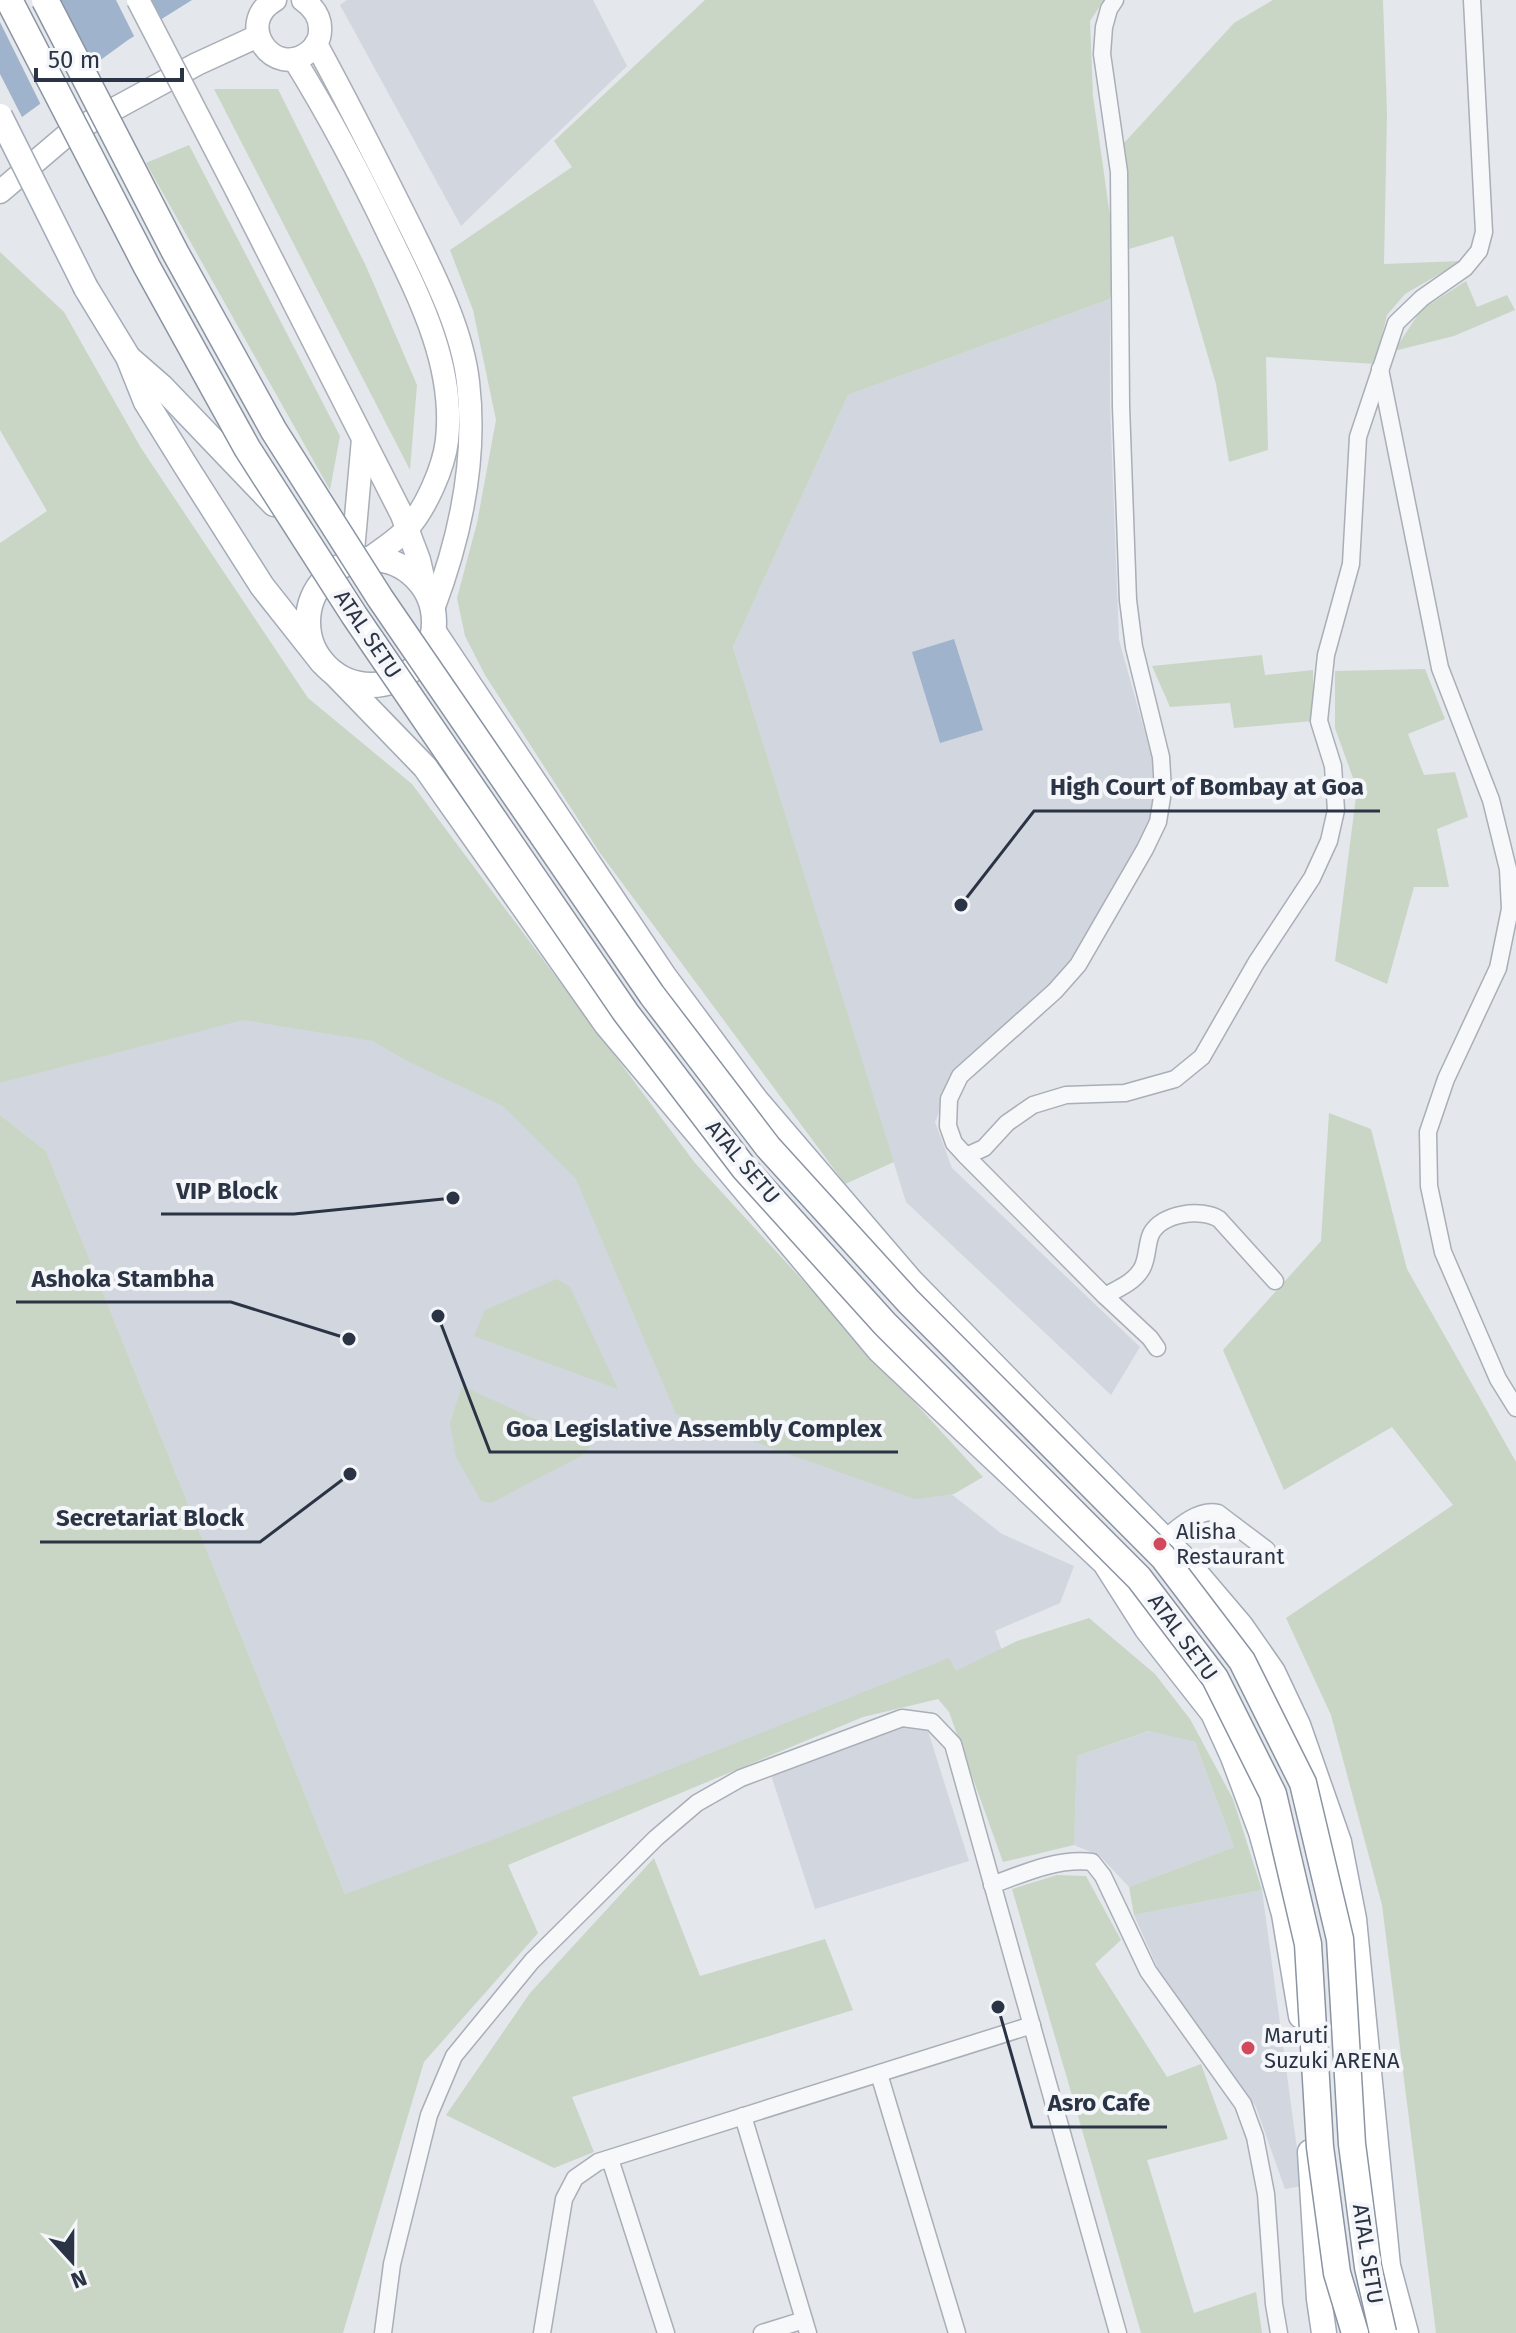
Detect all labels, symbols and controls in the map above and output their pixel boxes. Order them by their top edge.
scale bar [36,32,182,82]
text: 50 m [48,46,100,74]
street label: ATAL SETU [329,585,407,683]
callout: High Court of Bombay at Goa [1034,763,1380,811]
text: High Court of Bombay at Goa [1050,773,1364,801]
street label: ATAL SETU [700,1115,786,1209]
callout: VIP Block [161,1166,294,1214]
text: VIP Block [175,1177,278,1205]
callout: Ashoka Stambha [16,1254,231,1302]
text: Ashoka Stambha [31,1265,214,1293]
callout: Goa Legislative Assembly Complex [490,1404,898,1452]
text: Goa Legislative Assembly Complex [506,1415,883,1443]
callout: Secretariat Block [40,1494,260,1542]
text: Secretariat Block [56,1504,245,1532]
place label: Alisha Restaurant [1176,1518,1284,1570]
marker: Alisha Restaurant [1151,1535,1169,1553]
street label: ATAL SETU [1142,1588,1224,1686]
place label: Maruti Suzuki ARENA [1264,2022,1400,2074]
marker: Maruti Suzuki ARENA [1239,2039,1257,2057]
callout: Asro Cafe [1032,2079,1167,2127]
text: Asro Cafe [1047,2089,1150,2117]
street label: ATAL SETU [1347,2202,1389,2306]
north arrow [32,2221,112,2301]
text: N [67,2264,91,2294]

